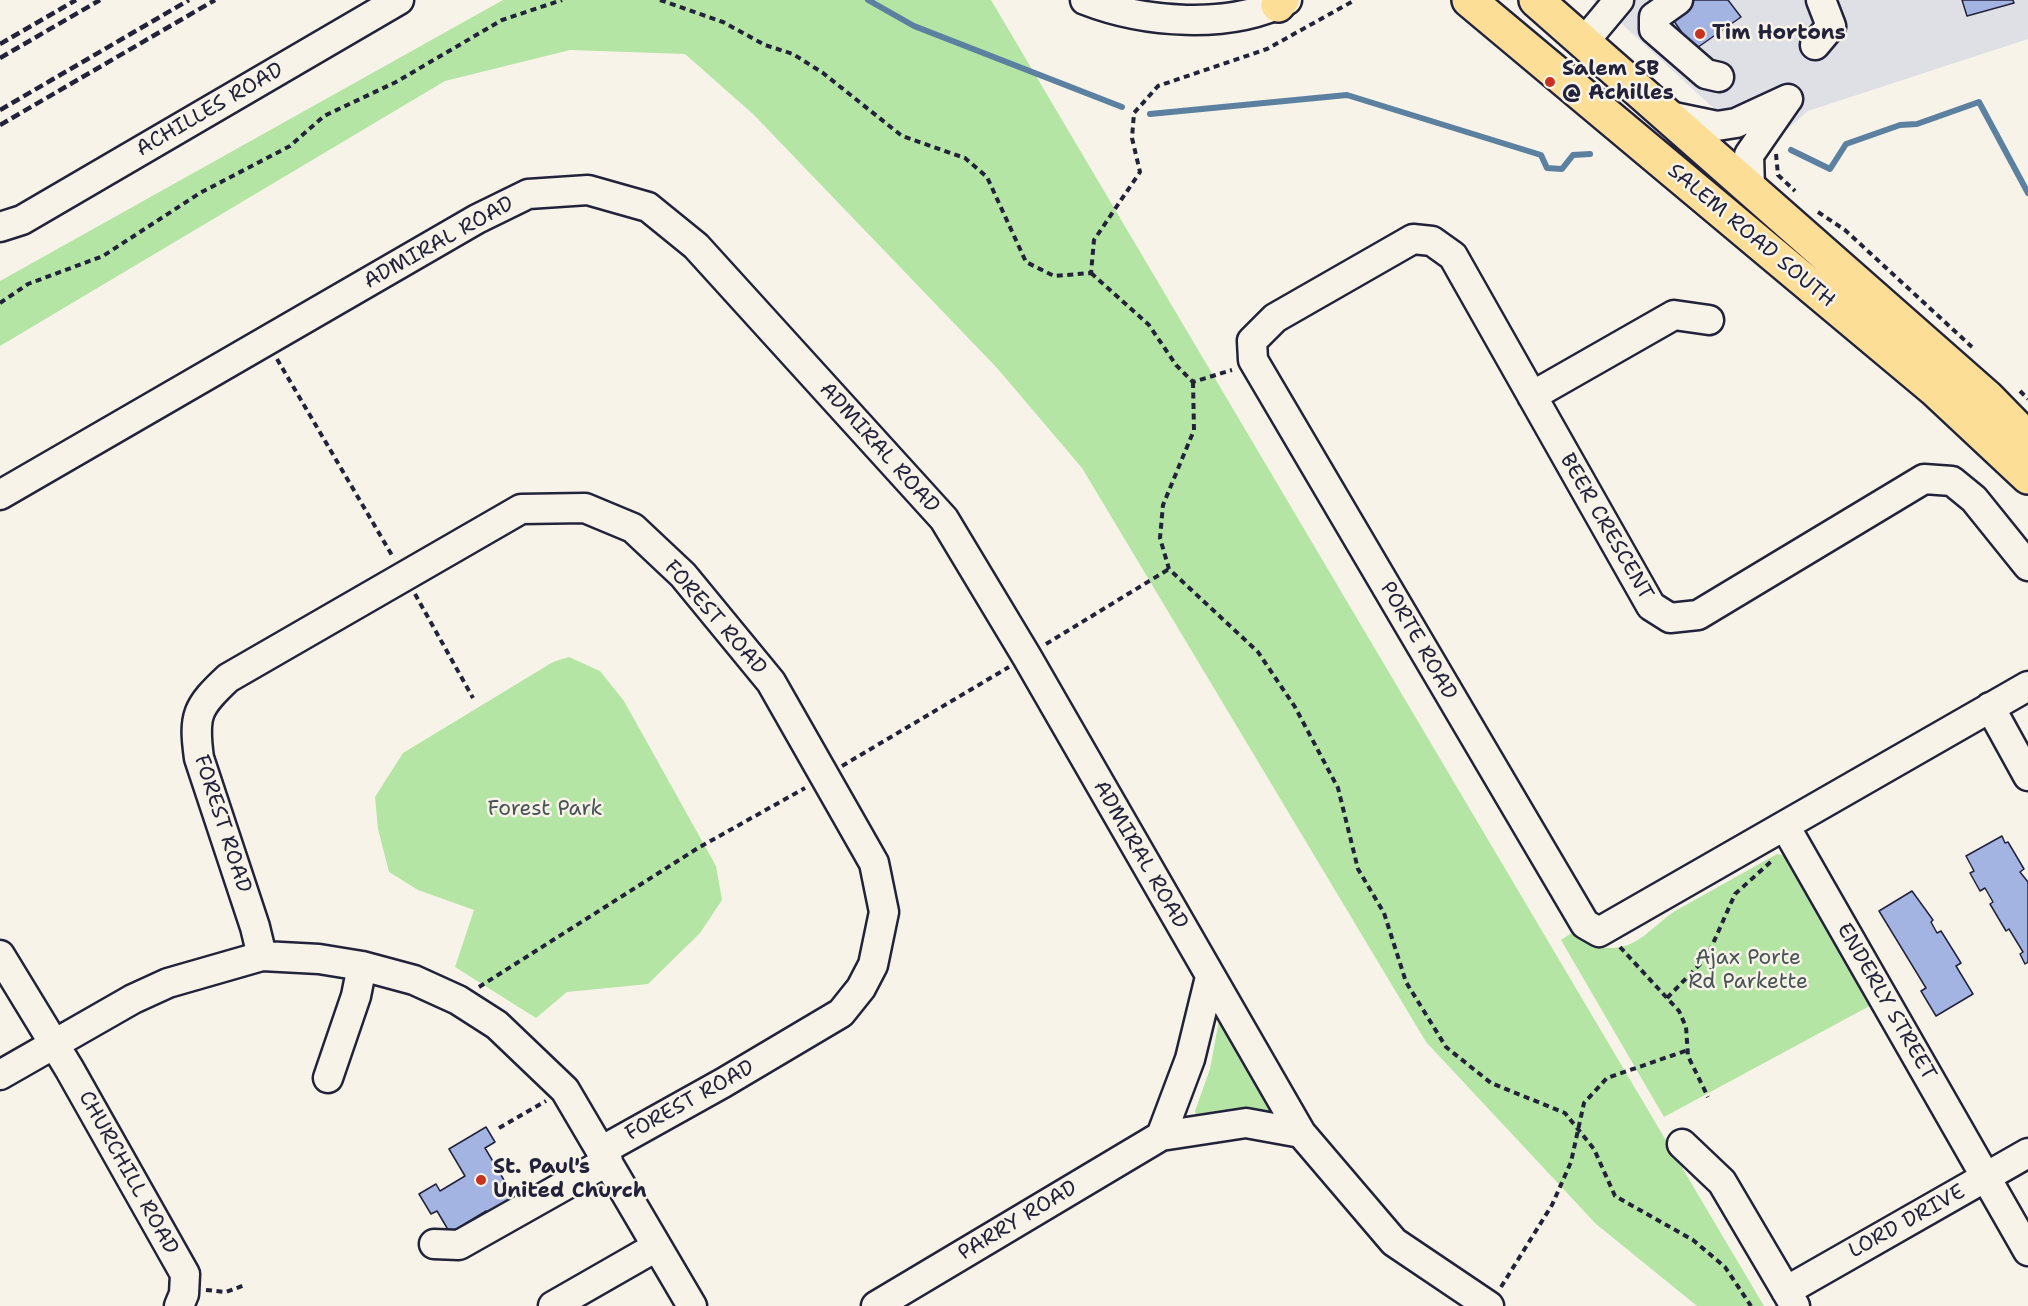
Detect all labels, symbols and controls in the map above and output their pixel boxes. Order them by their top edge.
place label: Tim Hortons [1712,21,1846,47]
marker: Tim Hortons [1693,27,1707,41]
place label: Salem SB @ Achilles [1562,57,1674,107]
street label: ACHILLES ROAD [132,58,288,162]
marker: Salem SB @ Achilles [1543,75,1557,89]
street label: SALEM ROAD SOUTH [1662,159,1840,313]
street label: ADMIRAL ROAD [360,191,518,295]
street label: ADMIRAL ROAD [814,377,944,519]
street label: BEER CRESCENT [1554,449,1658,605]
street label: FOREST ROAD [658,556,772,680]
street label: PORTE ROAD [1374,577,1462,705]
street label: FOREST ROAD [188,752,256,896]
street label: ADMIRAL ROAD [1087,776,1193,934]
park label: Forest Park [487,797,603,823]
street label: ENDERLY STREET [1831,919,1941,1085]
park label: Ajax Porte Rd Parkette [1688,946,1808,996]
street label: FOREST ROAD [621,1055,759,1147]
street label: CHURCHILL ROAD [73,1087,183,1259]
place label: St. Paul's United Church [493,1155,647,1205]
marker: St. Paul's United Church [474,1173,488,1187]
street label: PARRY ROAD [954,1176,1082,1266]
street label: LORD DRIVE [1844,1180,1970,1264]

